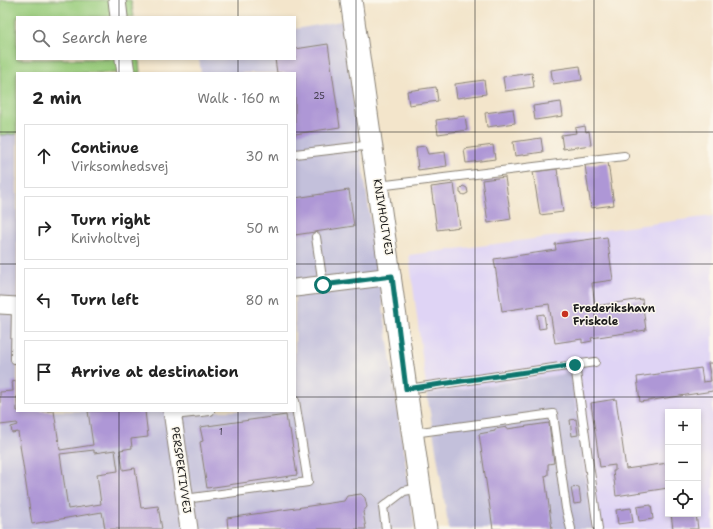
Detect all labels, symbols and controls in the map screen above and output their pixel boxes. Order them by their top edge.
search box [16,16,296,60]
icon: search [30,27,52,49]
text: Search here [62,28,148,48]
text: 2 min [32,87,82,109]
text: Walk · 160 m [198,90,280,107]
house number: 25 [313,90,325,102]
text: Continue [71,138,139,158]
icon: ahead [33,145,55,167]
text: 30 m [245,148,279,165]
text: Virksomhedsvej [71,158,168,175]
street label: KNIVHOLTVEJ [370,178,396,257]
text: Turn right [71,210,151,230]
icon: right [33,217,55,239]
text: 50 m [246,220,279,237]
text: Knivholtvej [71,230,140,247]
route start [314,276,332,294]
icon: left [33,289,55,311]
text: Turn left [71,290,139,310]
text: 80 m [245,292,279,309]
place label: Frederikshavn Friskole [573,301,656,329]
marker: Frederikshavn Friskole [560,309,570,319]
route end [566,356,584,374]
icon: arrive [33,361,55,383]
text: Arrive at destination [71,362,239,382]
map controls [665,409,701,517]
button: + [665,409,701,445]
street label: PERSPEKTIVVEJ [167,426,195,515]
house number: 1 [219,426,223,438]
button: − [665,445,701,481]
button: locate [665,481,701,517]

